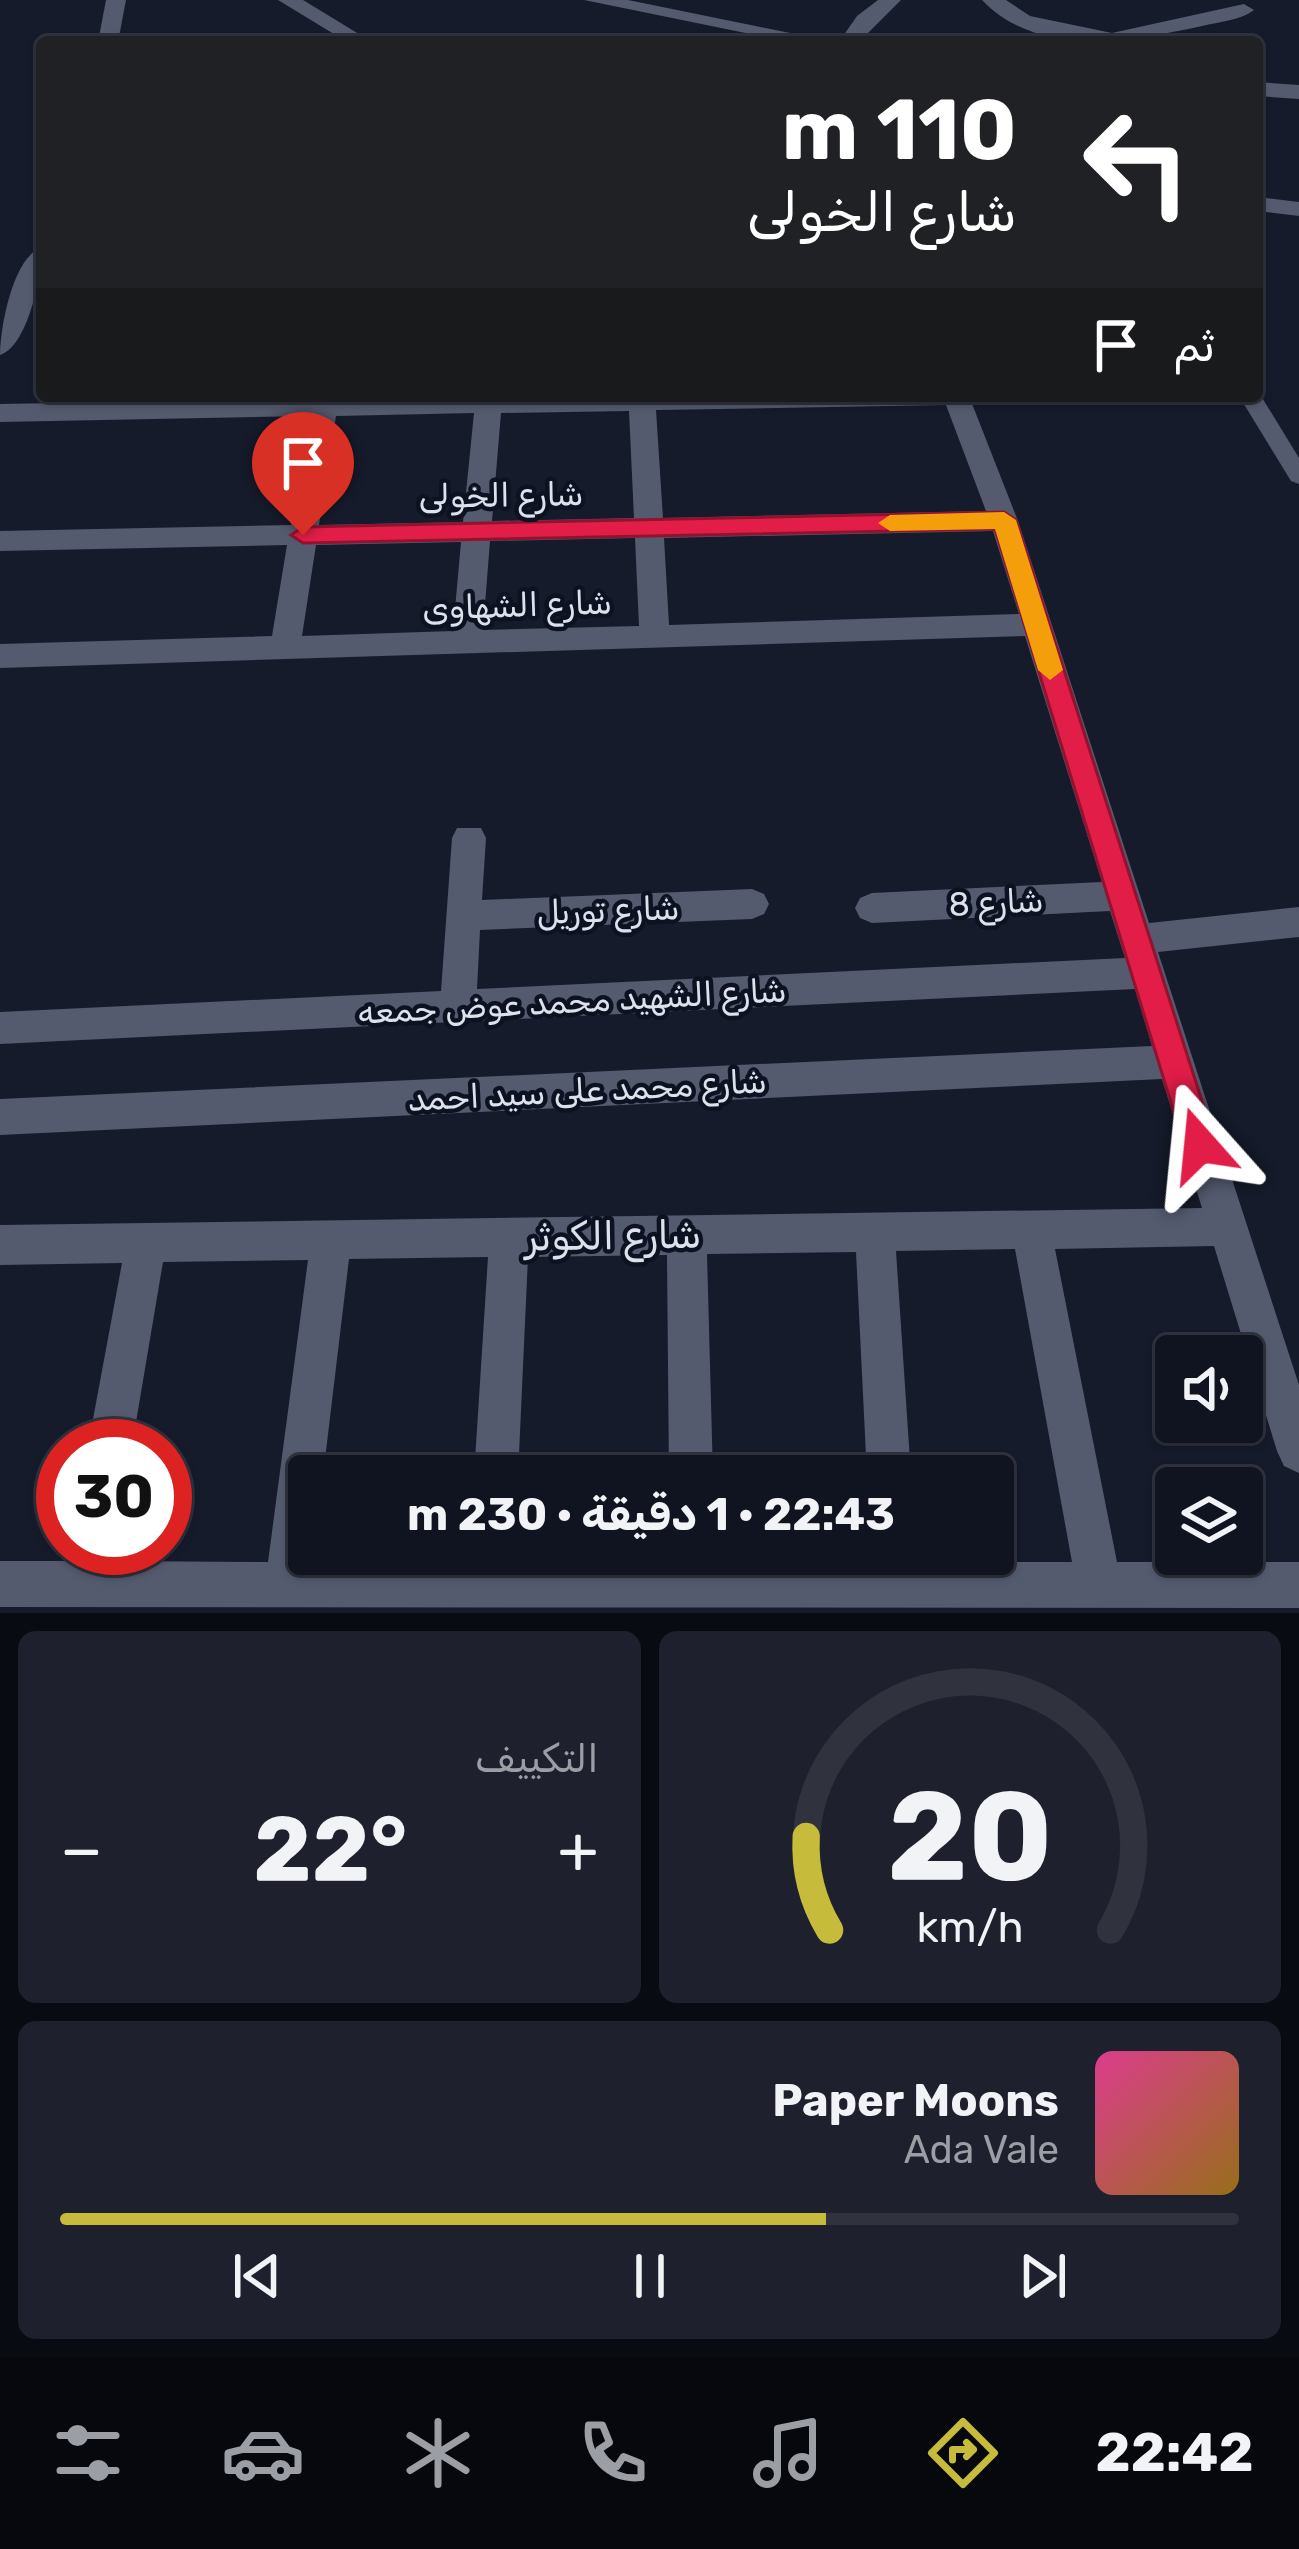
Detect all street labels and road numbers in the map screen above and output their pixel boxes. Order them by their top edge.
street label: شارع الخولى [418,474,584,520]
street label: شارع الشهاوى [421,582,613,632]
street label: شارع 8 [948,880,1045,928]
street label: شارع توريل [536,888,680,936]
street label: شارع الشهيد محمد عوض جمعه [356,970,788,1036]
street label: شارع محمد على سيد احمد [406,1061,768,1123]
street label: شارع الكوثر [522,1211,702,1265]

